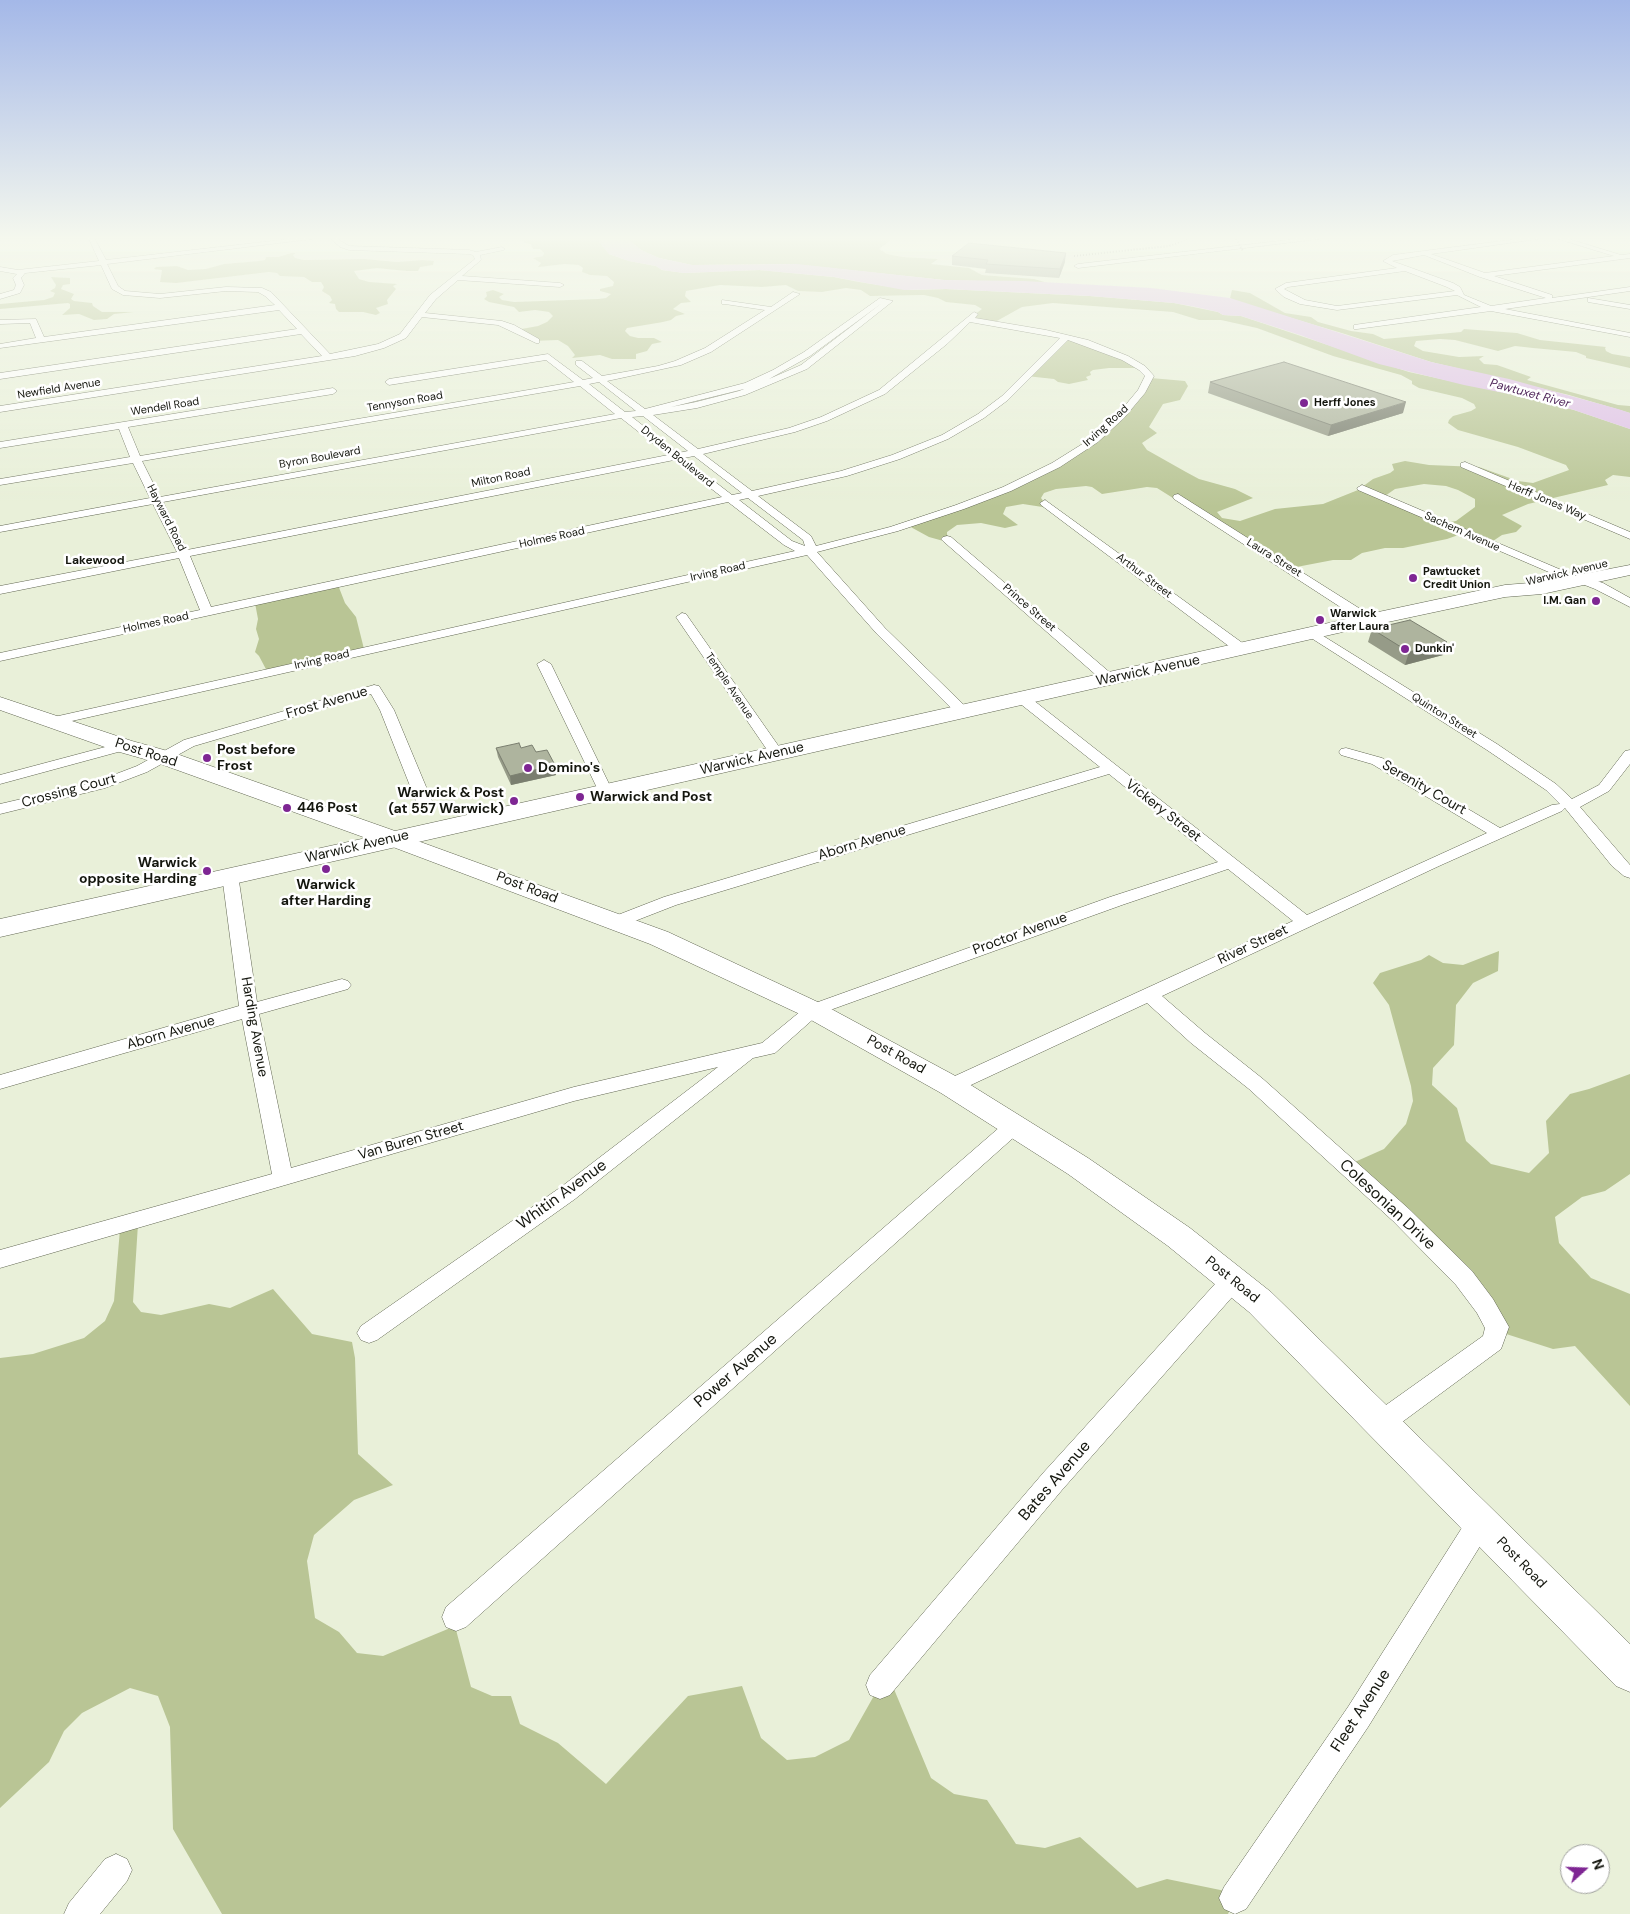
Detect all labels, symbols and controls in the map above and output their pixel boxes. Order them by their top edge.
street label: Newfield Avenue [16,376,102,402]
water label: Pawtuxet River [1488,376,1572,412]
street label: Tennyson Road [366,389,444,415]
street label: Wendell Road [130,395,200,419]
place label: Herff Jones [1314,396,1376,410]
marker: Herff Jones [1298,397,1310,409]
street label: Irving Road [1081,402,1131,450]
street label: Dryden Boulevard [638,424,716,490]
street label: Byron Boulevard [278,444,362,472]
street label: Milton Road [470,465,532,491]
street label: Herff Jones Way [1506,479,1588,523]
street label: Hayward Road [144,483,188,553]
street label: Sachem Avenue [1422,509,1502,555]
street label: Holmes Road [518,525,586,551]
street label: Laura Street [1244,536,1304,580]
street label: Arthur Street [1113,551,1175,601]
district label: Lakewood [65,554,125,568]
street label: Warwick Avenue [1525,557,1609,589]
street label: Irving Road [689,559,747,585]
place label: Pawtucket Credit Union [1423,565,1491,591]
marker: Pawtucket Credit Union [1407,572,1419,584]
street label: Prince Street [1000,581,1058,635]
place label: I.M. Gan [1543,594,1586,608]
marker: I.M. Gan [1590,595,1602,607]
place label: Warwick after Laura [1330,607,1389,633]
street label: Holmes Road [122,610,190,636]
marker: Warwick after Laura [1314,614,1326,626]
place label: Dunkin' [1415,642,1454,656]
marker: Dunkin' [1399,643,1411,655]
street label: Irving Road [293,647,351,673]
street label: Temple Avenue [702,650,756,722]
street label: Warwick Avenue [1094,652,1202,690]
street label: Frost Avenue [284,683,370,723]
street label: Quinton Street [1409,691,1479,741]
street label: Post Road [113,735,179,771]
street label: Warwick Avenue [698,739,806,779]
place label: Post before Frost [217,742,295,774]
marker: Post before Frost [201,752,213,764]
street label: Serenity Court [1379,757,1469,819]
place label: Domino's [538,760,600,776]
marker: Domino's [522,762,534,774]
street label: Crossing Court [20,770,118,812]
street label: Vickery Street [1122,776,1204,846]
place label: Warwick & Post (at 557 Warwick) [388,785,504,818]
place label: Warwick and Post [590,789,712,805]
marker: Warwick and Post [574,791,586,803]
marker: Warwick & Post (at 557 Warwick) [508,795,520,807]
place label: 446 Post [297,800,357,816]
marker: 446 Post [281,802,293,814]
street label: Aborn Avenue [816,822,908,864]
street label: Warwick Avenue [303,827,411,867]
place label: Warwick opposite Harding [79,855,197,888]
marker: Warwick after Harding [320,863,332,875]
marker: Warwick opposite Harding [201,865,213,877]
street label: Post Road [494,869,560,907]
place label: Warwick after Harding [281,877,371,910]
street label: Proctor Avenue [971,909,1069,959]
street label: River Street [1215,921,1291,969]
street label: Harding Avenue [237,976,271,1078]
street label: Aborn Avenue [125,1012,217,1054]
street label: Post Road [864,1032,928,1078]
street label: Van Buren Street [356,1118,466,1164]
street label: Whitin Avenue [513,1156,611,1234]
street label: Colesonian Drive [1335,1156,1439,1254]
street label: Post Road [1202,1253,1262,1307]
street label: Power Avenue [691,1330,781,1412]
street label: Bates Avenue [1015,1437,1095,1525]
street label: Post Road [1493,1534,1549,1592]
street label: Fleet Avenue [1327,1666,1395,1756]
north arrow [1560,1844,1610,1894]
text: N [1588,1856,1608,1872]

